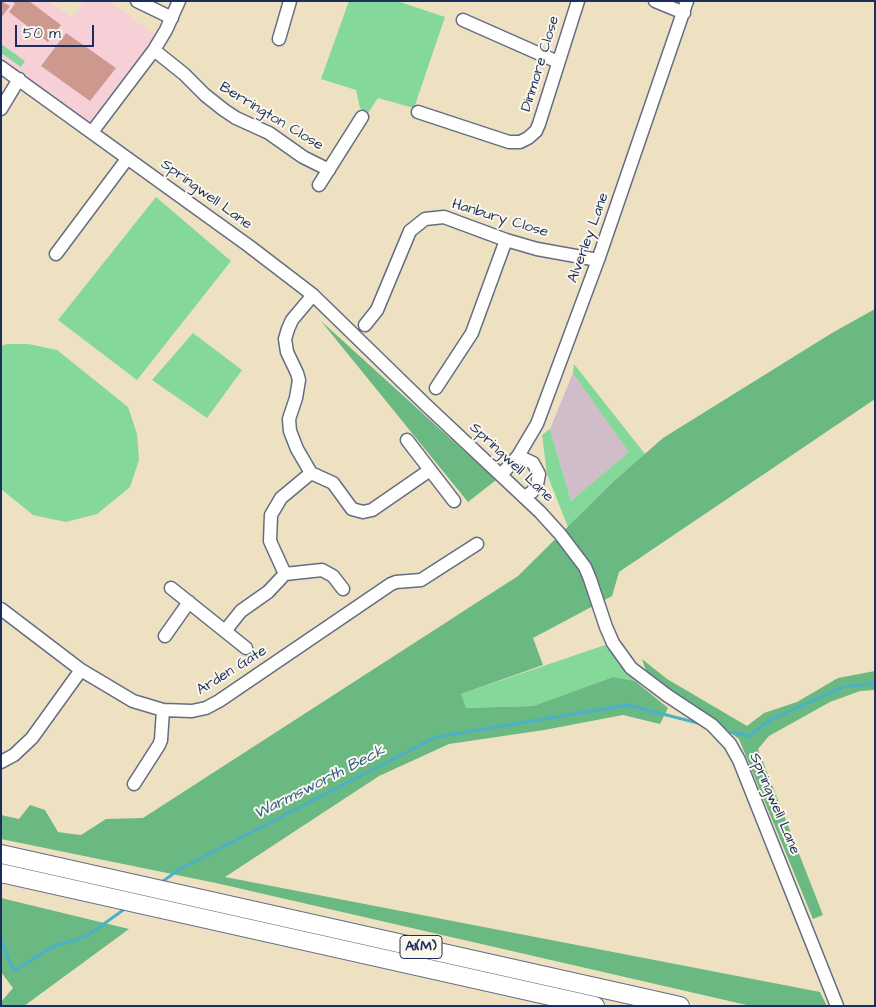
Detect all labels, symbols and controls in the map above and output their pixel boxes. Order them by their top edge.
street label: Dinmore Close [518,14,564,114]
scale bar [18,15,96,47]
text: 50 m [23,23,61,44]
street label: Berrington Close [216,79,326,155]
street label: Springwell Lane [157,156,255,234]
street label: Alverley Lane [564,191,614,285]
street label: Hanbury Close [450,196,550,242]
street label: Springwell Lane [465,419,557,507]
street label: Arden Gate [194,642,270,700]
water label: Warmsworth Beck [251,742,389,824]
street label: Springwell Lane [745,751,803,857]
road number: A1(M) [400,936,442,959]

